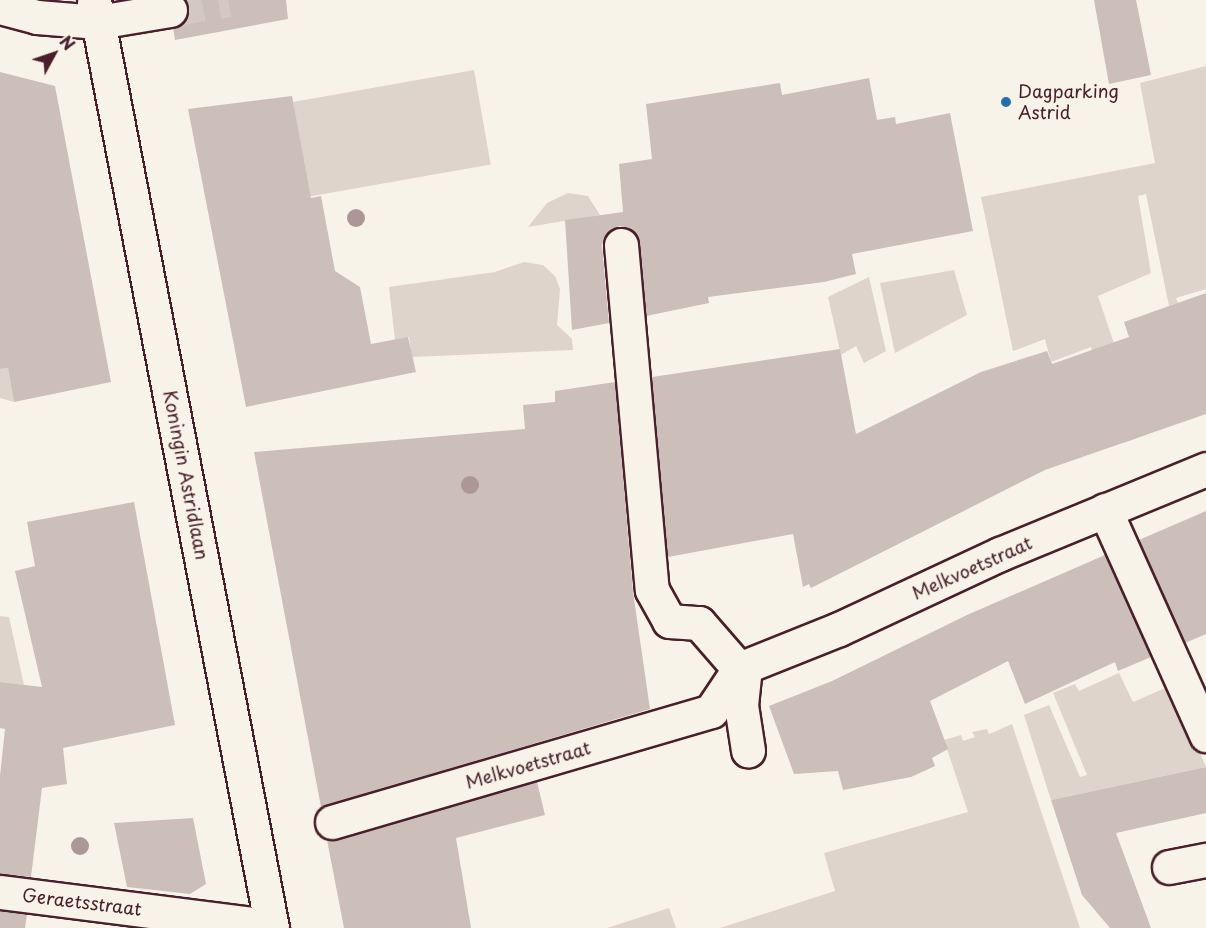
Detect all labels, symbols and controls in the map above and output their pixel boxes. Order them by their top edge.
north arrow [24,24,84,84]
text: N [55,30,81,55]
place label: Dagparking Astrid [1018,81,1119,124]
marker: Dagparking Astrid [999,95,1013,109]
street label: Koningin Astridlaan [159,388,213,562]
street label: Melkvoetstraat [909,532,1035,604]
street label: Melkvoetstraat [463,737,593,793]
street label: Geraetsstraat [21,884,143,920]

